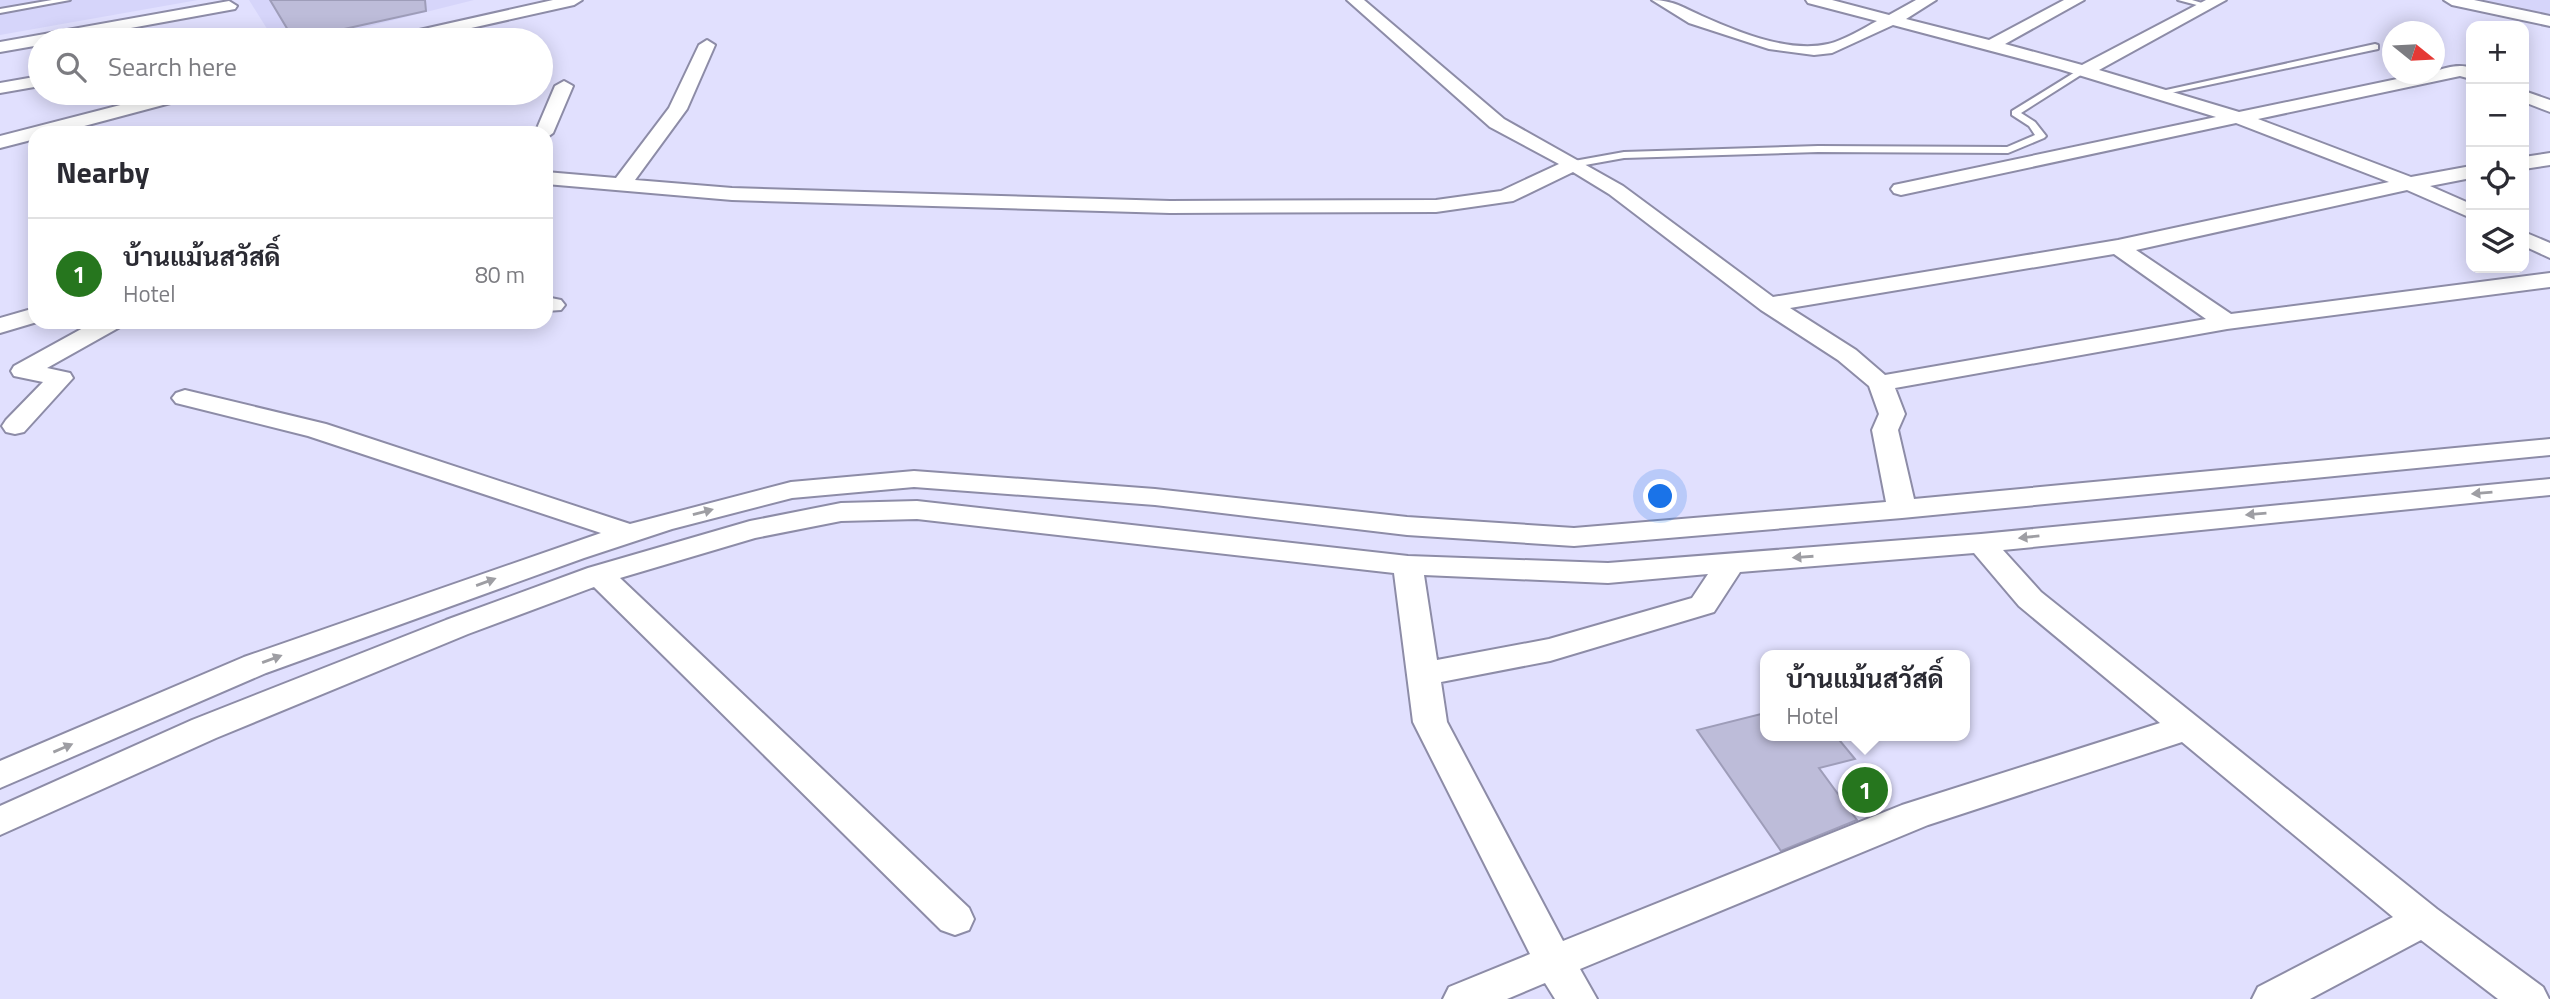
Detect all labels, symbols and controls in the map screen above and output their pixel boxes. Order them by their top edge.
north arrow [2382,21,2445,84]
map controls [2466,21,2529,273]
button: + [2466,21,2529,84]
search box [28,28,553,105]
text: Search here [108,47,237,86]
icon: search [52,48,90,86]
button: − [2466,84,2529,147]
button: locate [2466,147,2529,210]
text: Nearby [56,149,149,195]
button: layers [2466,210,2529,273]
text: บ้านแม้นสวัสดิ์ [123,237,280,276]
text: 1 [73,257,85,292]
text: 80 m [475,257,525,292]
text: Hotel [123,276,175,311]
your location [1643,479,1677,513]
one-way arrow [2471,488,2493,499]
one-way arrow [692,506,714,517]
one-way arrow [2244,509,2266,520]
one-way arrow [2018,532,2040,543]
one-way arrow [1791,551,1813,562]
one-way arrow [476,576,497,587]
popup [1760,650,1970,741]
one-way arrow [262,653,283,664]
text: บ้านแม้นสวัสดิ์ [1786,659,1944,698]
text: Hotel [1786,698,1839,733]
one-way arrow [52,742,73,753]
pin: 1 [1842,764,1888,816]

